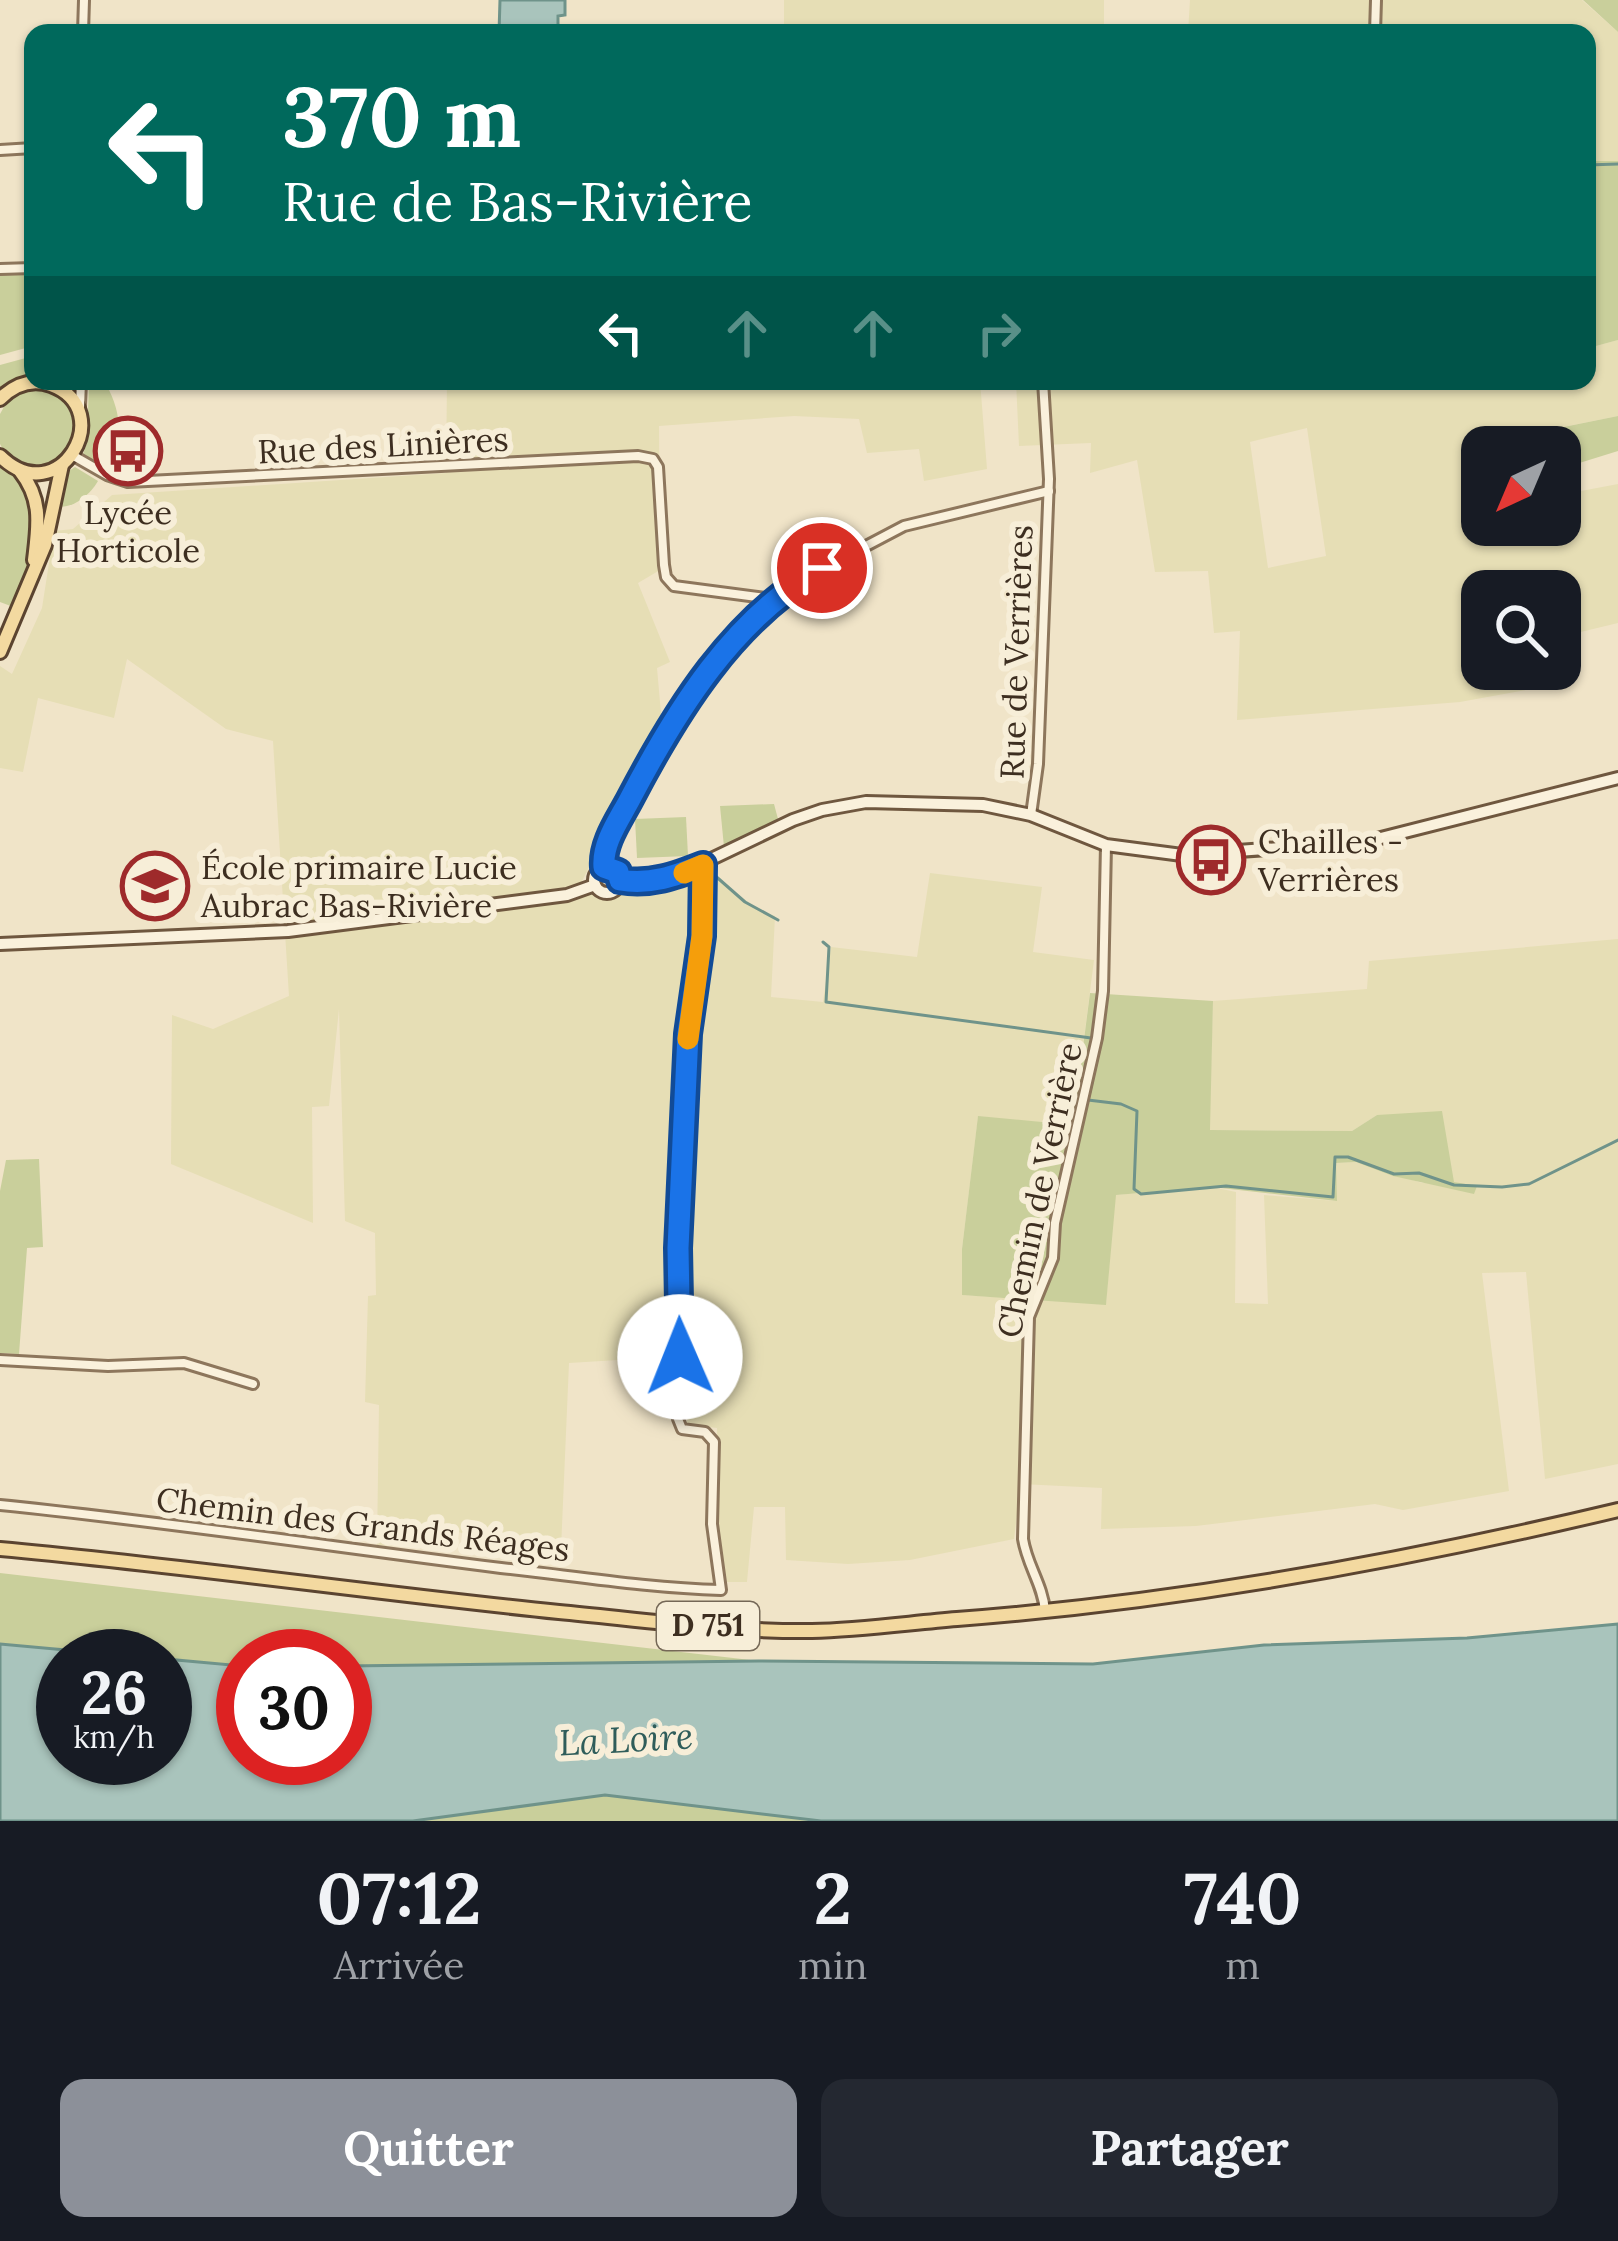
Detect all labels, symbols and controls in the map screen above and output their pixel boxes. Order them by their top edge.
text: 370 m [282,62,521,170]
icon: left [84,72,240,228]
text: Rue de Bas-Rivière [282,167,752,236]
icon: left [588,300,654,366]
icon: ahead [714,300,780,366]
icon: ahead [840,300,906,366]
icon: right [966,300,1032,366]
bus stop icon: Lycée Horticole [93,416,163,486]
street label: Rue des Linières [256,417,510,473]
north arrow [1461,426,1581,546]
map controls [1461,426,1581,690]
place label: Lycée Horticole [56,491,200,571]
pin [771,517,873,619]
street label: Rue de Verrières [991,524,1041,780]
icon: arrive [789,535,855,601]
button: search [1461,570,1581,690]
place label: Chailles - Verrières [1257,820,1403,900]
bus stop icon: Chailles - Verrières [1176,825,1246,895]
place label: École primaire Lucie Aubrac Bas-Rivière [200,846,517,926]
school or university icon: École primaire Lucie Aubrac Bas-Rivière [120,851,190,921]
street label: Chemin de Verrière [987,1039,1091,1341]
position arrow [617,1294,743,1420]
street label: Chemin des Grands Réages [154,1478,572,1570]
road number: D 751 [657,1602,759,1650]
speed limit sign: 30 [216,1629,372,1785]
text: 26 [81,1654,147,1730]
water label: La Loire [558,1713,694,1765]
text: km/h [73,1718,155,1756]
text: 07:12 [316,1852,482,1944]
text: 2 [814,1852,852,1944]
text: 740 [1184,1852,1302,1944]
text: Arrivée [334,1940,464,1990]
text: min [798,1940,868,1990]
text: m [1225,1940,1260,1990]
button: Quitter [60,2079,797,2217]
button: Partager [821,2079,1558,2217]

